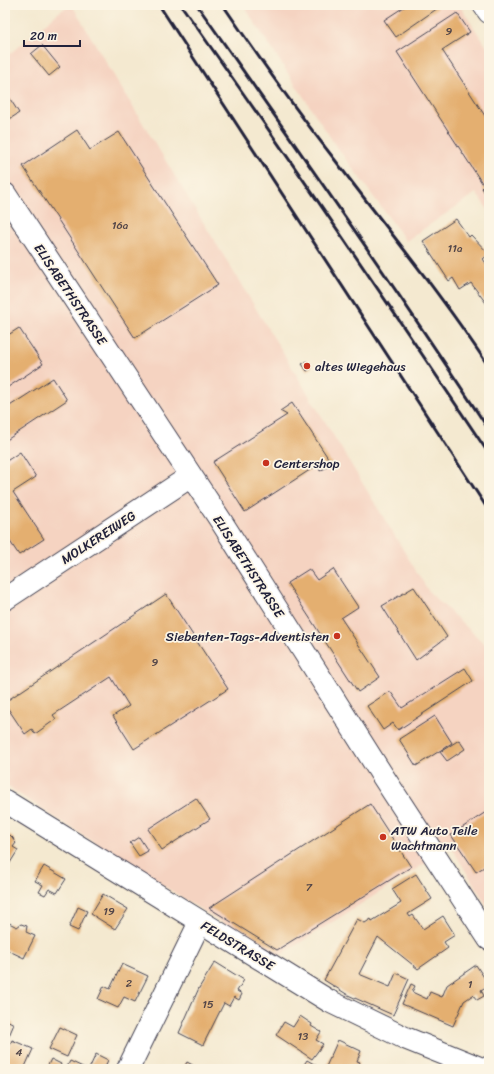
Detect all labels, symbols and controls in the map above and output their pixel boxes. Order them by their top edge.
scale bar [24,22,80,48]
house number: 9 [446,22,453,41]
text: 20 m [30,25,57,47]
house number: 16a [112,216,129,235]
street label: ELISABETHSTRASSE [28,239,114,351]
house number: 11a [448,239,463,258]
place label: altes Wiegehaus [315,355,406,378]
marker: altes Wiegehaus [302,361,312,371]
place label: Centershop [274,452,340,475]
marker: Centershop [261,458,271,468]
street label: MOLKEREIWEG [56,504,141,570]
street label: ELISABETHSTRASSE [207,510,291,623]
place label: Siebenten-Tags-Adventisten [166,625,329,648]
marker: Siebenten-Tags-Adventisten [332,631,342,641]
house number: 9 [152,653,159,672]
place label: ATW Auto Teile Wachtmann [390,819,478,857]
marker: ATW Auto Teile Wachtmann [378,832,388,842]
house number: 7 [306,878,313,897]
house number: 19 [103,902,115,921]
street label: FELDSTRASSE [196,914,280,977]
house number: 2 [126,974,133,993]
house number: 1 [468,975,473,994]
house number: 15 [202,995,214,1014]
house number: 13 [298,1027,308,1046]
house number: 4 [16,1043,23,1062]

